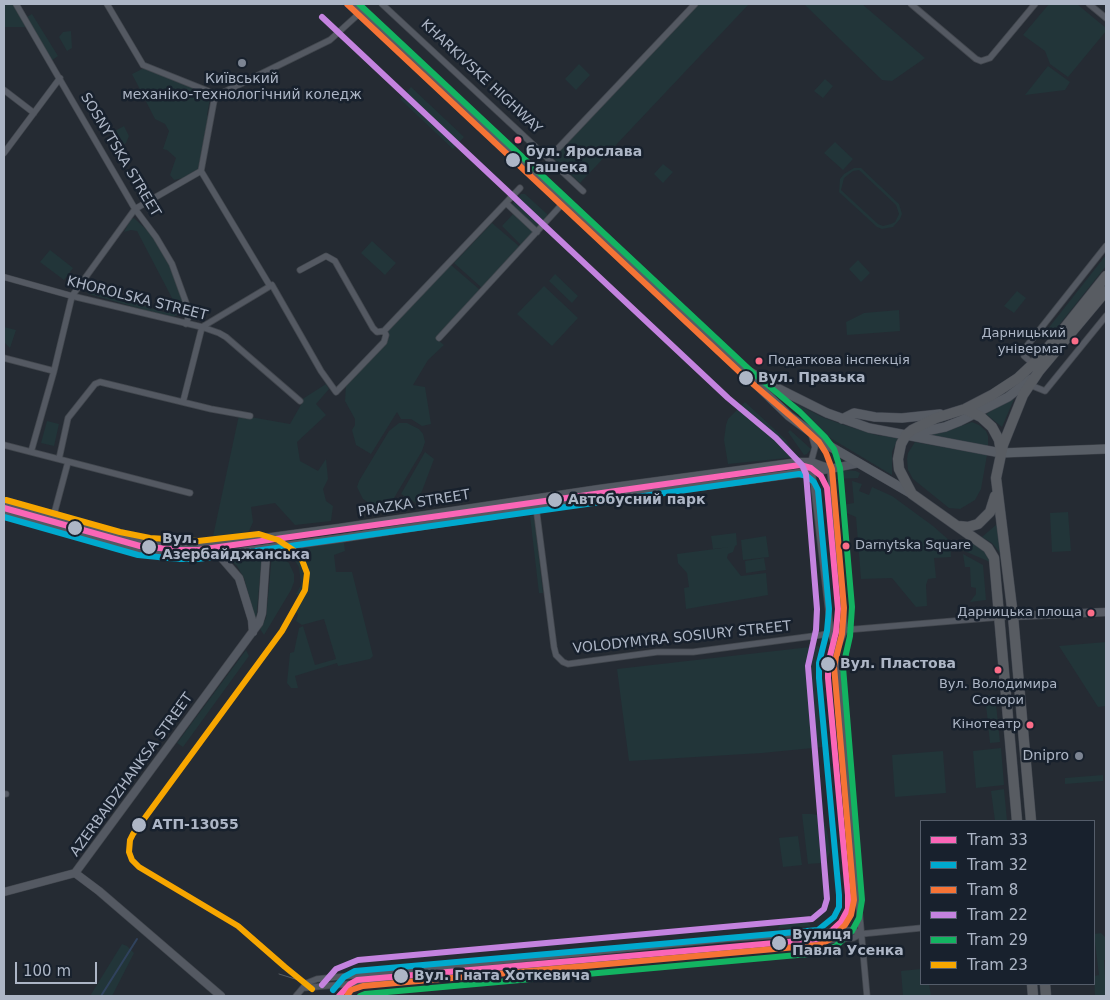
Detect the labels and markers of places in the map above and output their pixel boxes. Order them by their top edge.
marker: Київський механіко-технологічний коледж [236,57,248,69]
place label: Київський механіко-технологічний коледж [122,71,362,104]
unlabelled marker [513,135,523,145]
place label: бул. Ярослава Гашека [526,144,642,176]
marker: бул. Ярослава Гашека [504,151,522,169]
place label: Дарницький універмаг [981,326,1066,357]
marker: Дарницький універмаг [1070,336,1080,346]
place label: Податкова інспекція [768,353,910,369]
marker: Податкова інспекція [754,356,764,366]
marker: Вул. Празька [737,369,755,387]
place label: Вул. Празька [758,370,865,386]
marker: Автобусний парк [546,491,564,509]
place label: Автобусний парк [568,492,705,508]
unlabelled marker [66,519,84,537]
place label: Вул. Азербайджанська [162,531,310,564]
marker: Вул. Азербайджанська [140,538,158,556]
place label: Darnytska Square [855,538,971,554]
marker: Darnytska Square [841,541,851,551]
place label: Дарницька площа [957,605,1082,621]
marker: Дарницька площа [1086,608,1096,618]
marker: Вул. Пластова [819,655,837,673]
place label: Вул. Пластова [840,656,956,672]
marker: Вул. Володимира Сосюри [993,665,1003,675]
place label: Вул. Володимира Сосюри [939,677,1057,708]
place label: Кінотеатр [952,717,1021,733]
marker: Кінотеатр [1025,720,1035,730]
place label: Dnipro [1023,748,1069,764]
marker: Dnipro [1073,750,1085,762]
marker: АТП-13055 [130,816,148,834]
place label: АТП-13055 [152,817,239,833]
place label: Вулиця Павла Усенка [792,927,904,960]
marker: Вулиця Павла Усенка [770,934,788,952]
marker: Вул. Гната Хоткевича [392,967,410,985]
place label: Вул. Гната Хоткевича [414,968,590,984]

